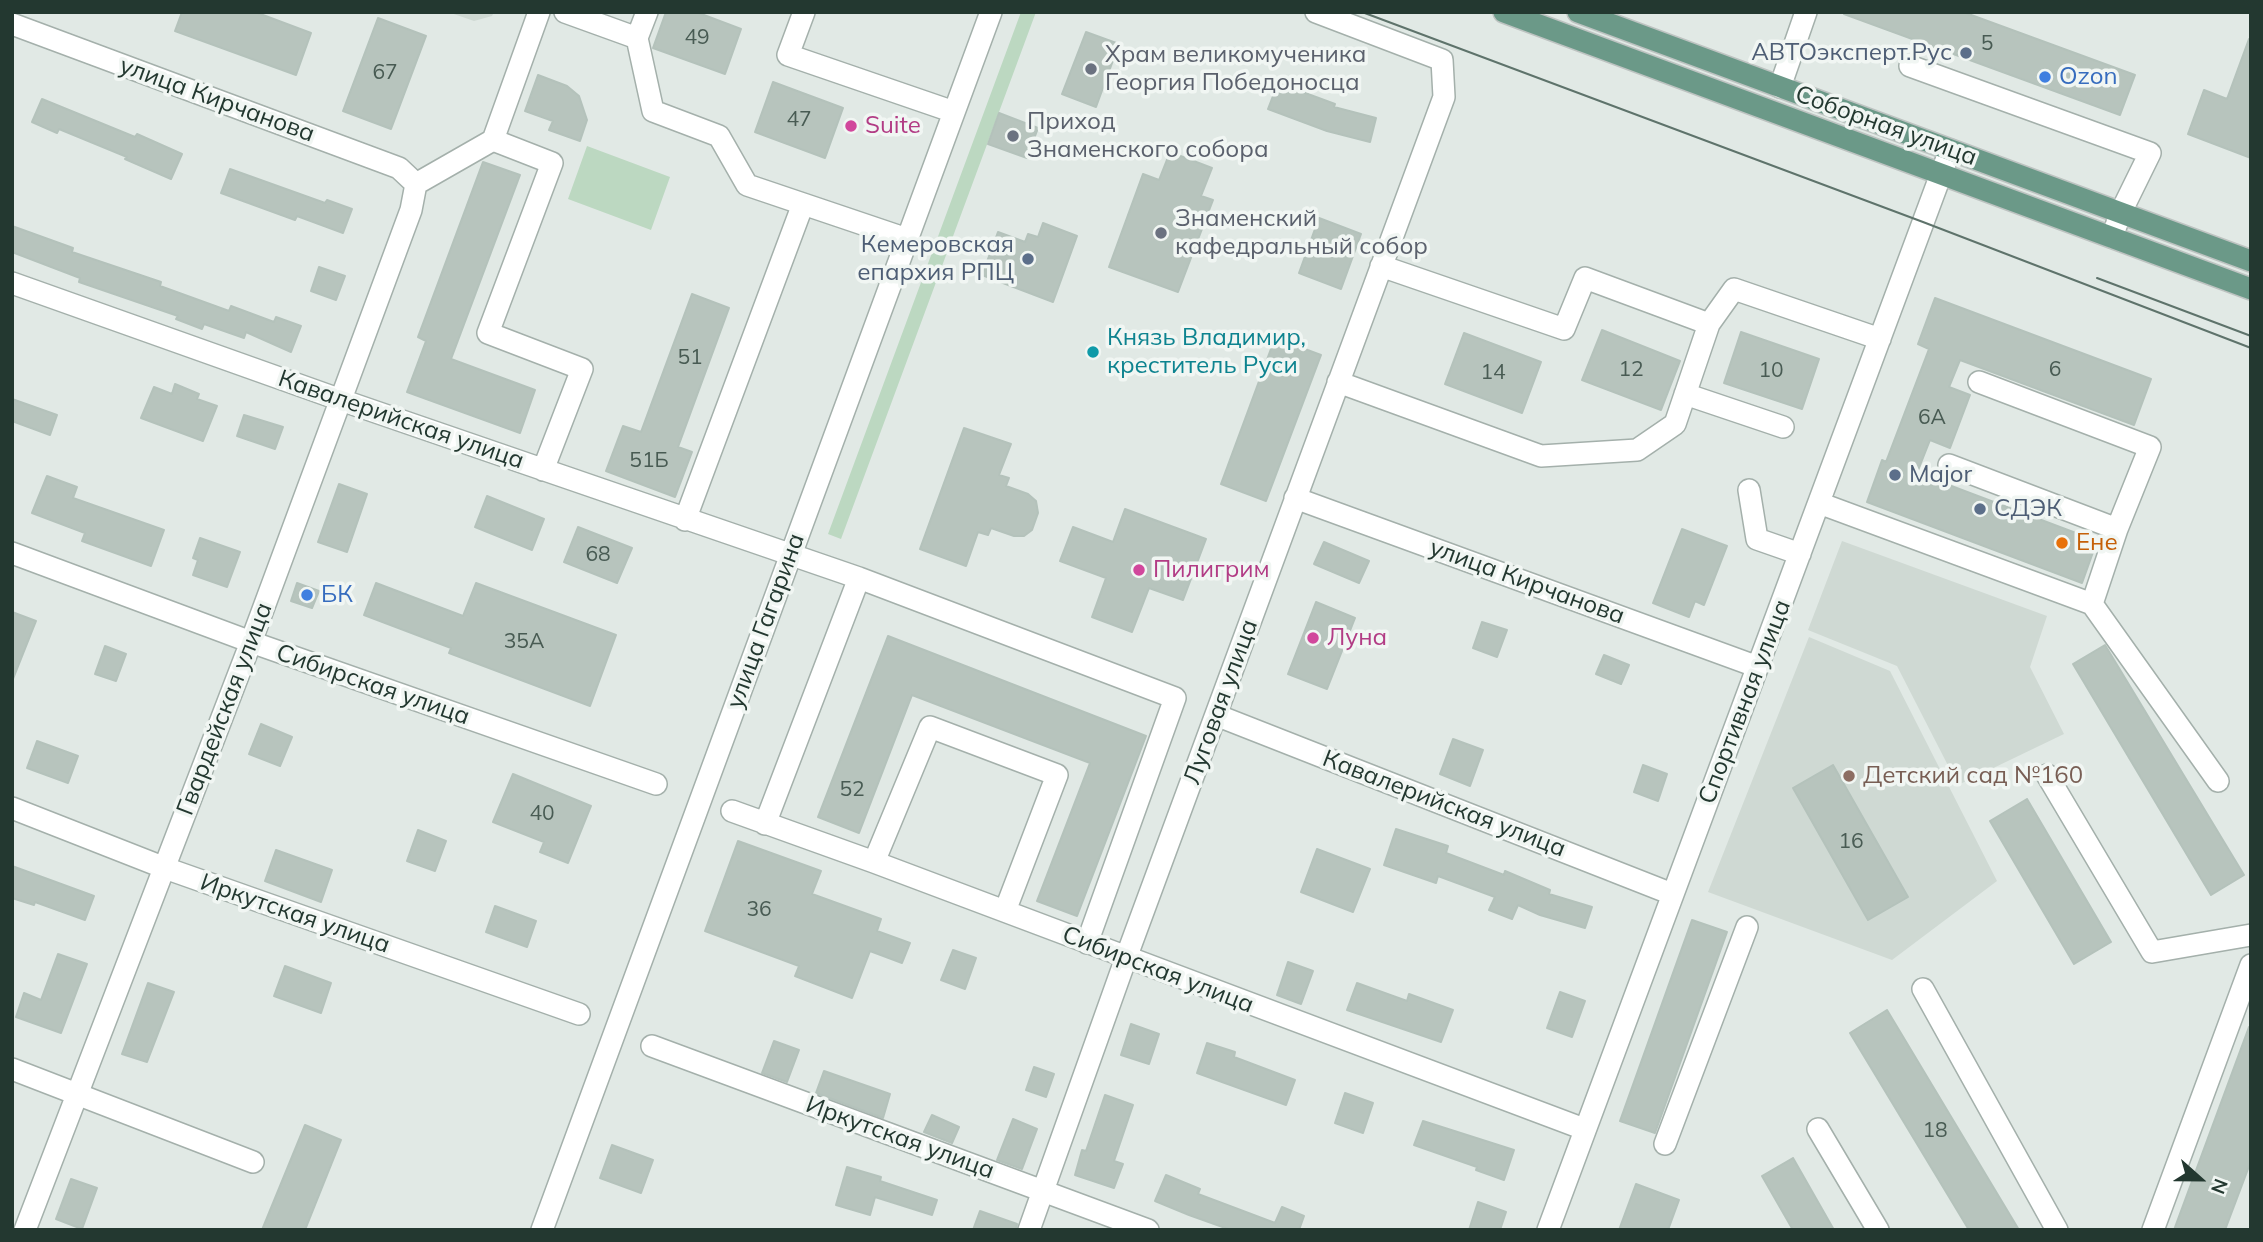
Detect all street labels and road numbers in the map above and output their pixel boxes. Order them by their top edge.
street label: улица Кирчанова [116,51,318,149]
street label: Соборная улица [1791,80,1981,172]
street label: Кавалерийская улица [274,364,528,476]
street label: улица Гагарина [721,530,811,712]
street label: улица Кирчанова [1426,533,1628,631]
street label: Спортивная улица [1693,596,1797,808]
street label: Гвардейская улица [171,599,279,819]
street label: Луговая улица [1178,616,1264,788]
street label: Сибирская улица [273,638,473,732]
street label: Кавалерийская улица [1318,744,1570,864]
street label: Иркутская улица [196,868,394,960]
street label: Сибирская улица [1058,920,1258,1020]
street label: Иркутская улица [802,1091,998,1185]

